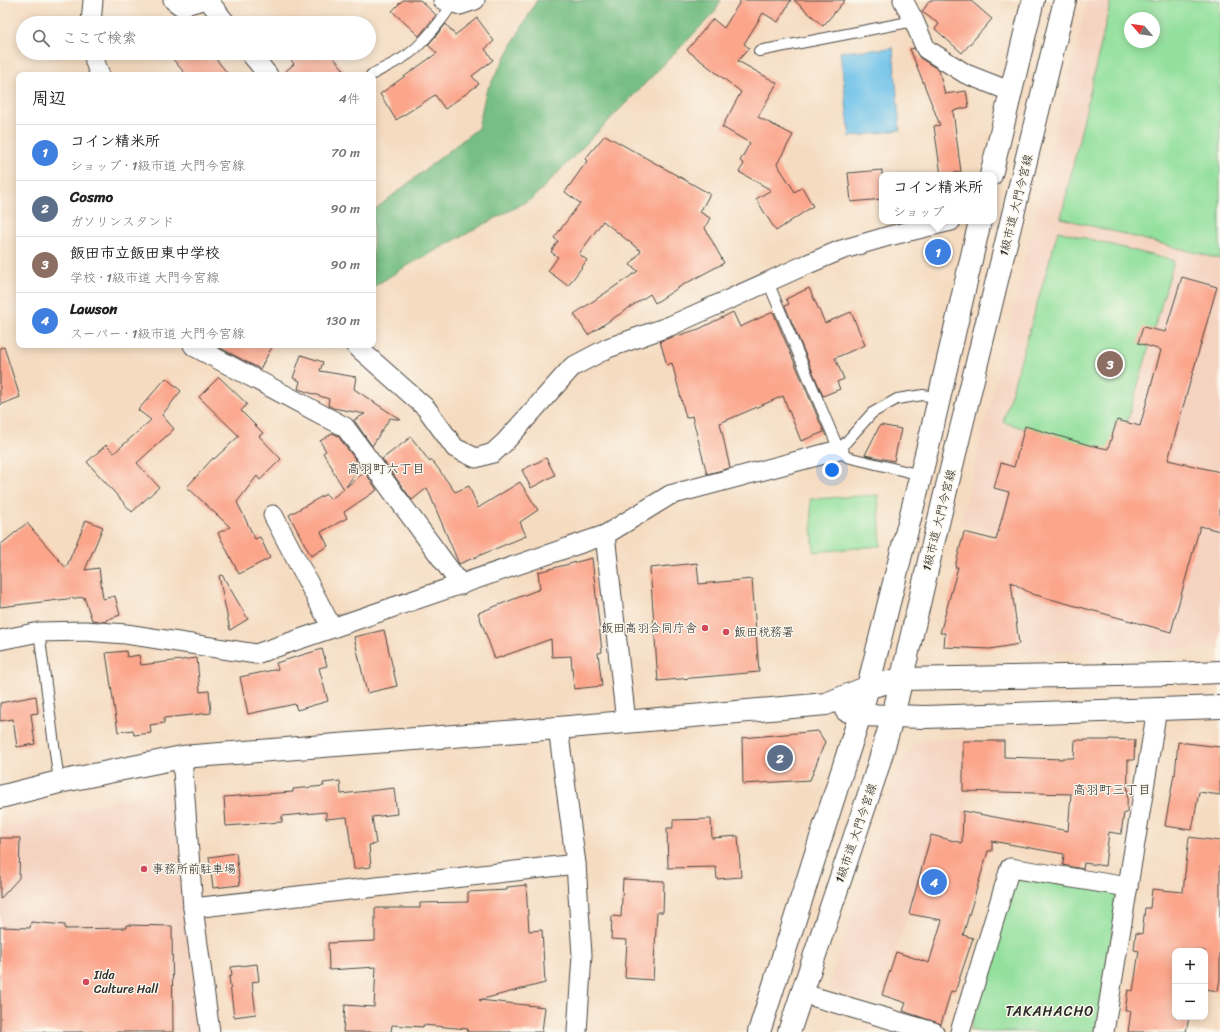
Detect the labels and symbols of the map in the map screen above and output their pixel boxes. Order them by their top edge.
north arrow [1124,12,1160,48]
street label: 1級市道 大門今宮線 [993,152,1039,258]
pin: 1 [925,237,951,267]
pin: 3 [1097,349,1123,379]
district label: 高羽町六丁目 [347,457,425,480]
your location [822,460,842,480]
street label: 1級市道 大門今宮線 [916,467,962,573]
place label: 飯田高羽合同庁舎 [601,617,697,639]
place label: 飯田税務署 [734,621,794,643]
marker: 飯田高羽合同庁舎 [700,623,710,633]
marker: 飯田税務署 [721,627,731,637]
pin: 2 [767,743,793,773]
district label: 高羽町三丁目 [1073,778,1151,801]
street label: 1級市道 大門今宮線 [829,780,883,886]
place label: 事務所前駐車場 [152,858,236,880]
marker: 事務所前駐車場 [139,864,149,874]
pin: 4 [921,867,947,897]
place label: Iida Culture Hall [93,964,159,1000]
marker: Iida Culture Hall [81,977,91,987]
district label: TAKAHACHO [1006,999,1094,1024]

